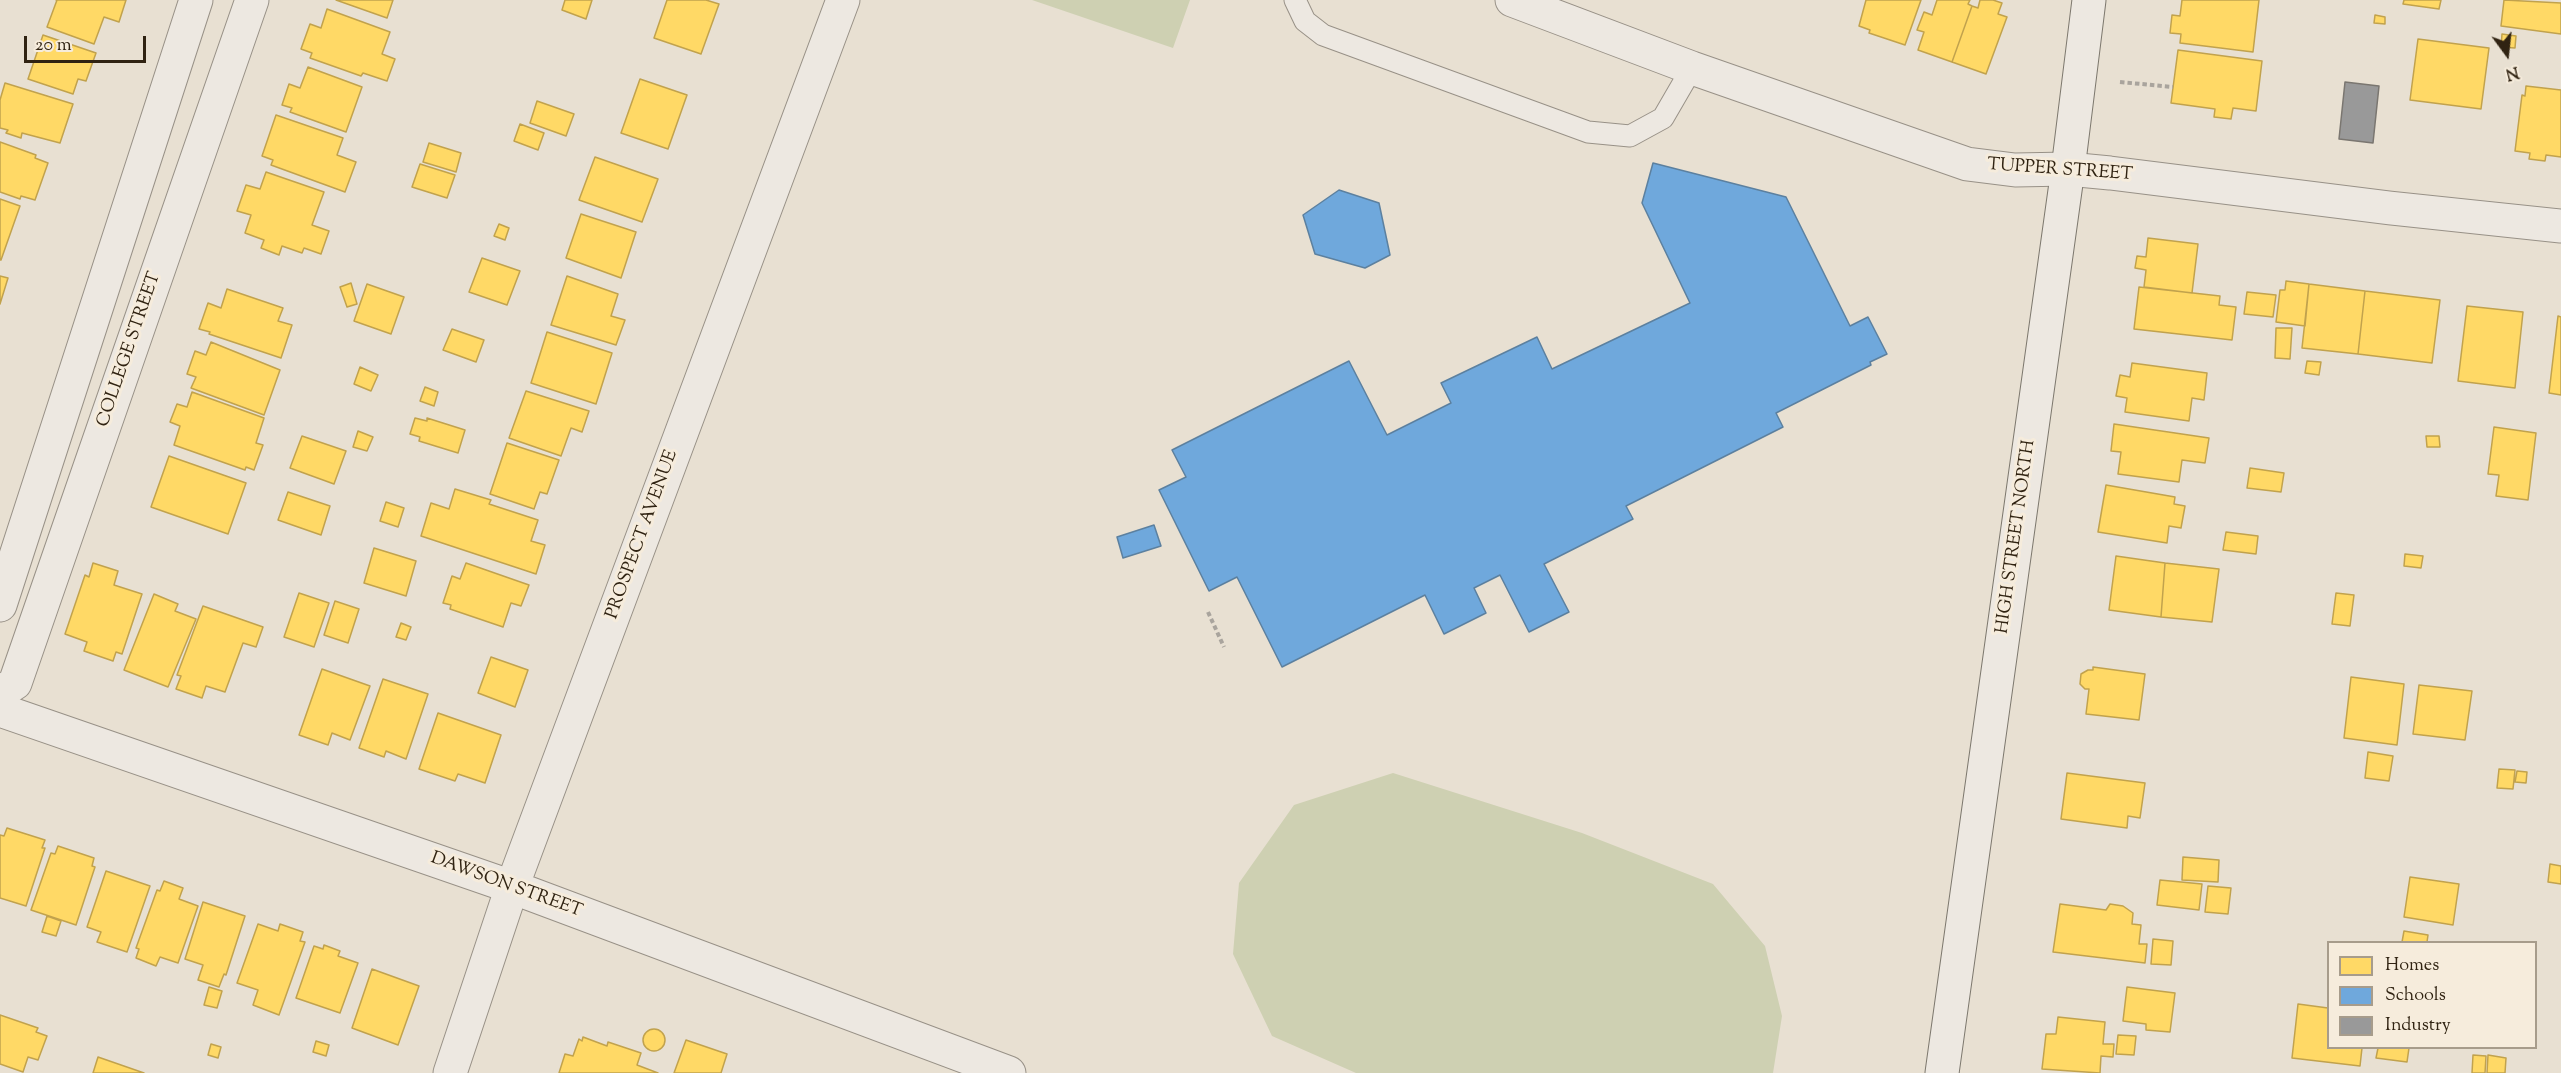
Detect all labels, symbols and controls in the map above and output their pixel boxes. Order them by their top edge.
scale bar [27,24,148,62]
north arrow [2477,24,2537,84]
text: 20 m [35,33,72,59]
text: N [2503,59,2521,85]
street label: TUPPER STREET [1986,155,2134,187]
street label: COLLEGE STREET [93,270,167,430]
street label: HIGH STREET NORTH [1993,439,2041,635]
street label: PROSPECT AVENUE [602,448,684,622]
street label: DAWSON STREET [427,849,585,923]
legend [2327,941,2537,1049]
text: Homes [2385,953,2439,979]
text: Schools [2385,983,2446,1009]
text: Industry [2385,1013,2451,1039]

